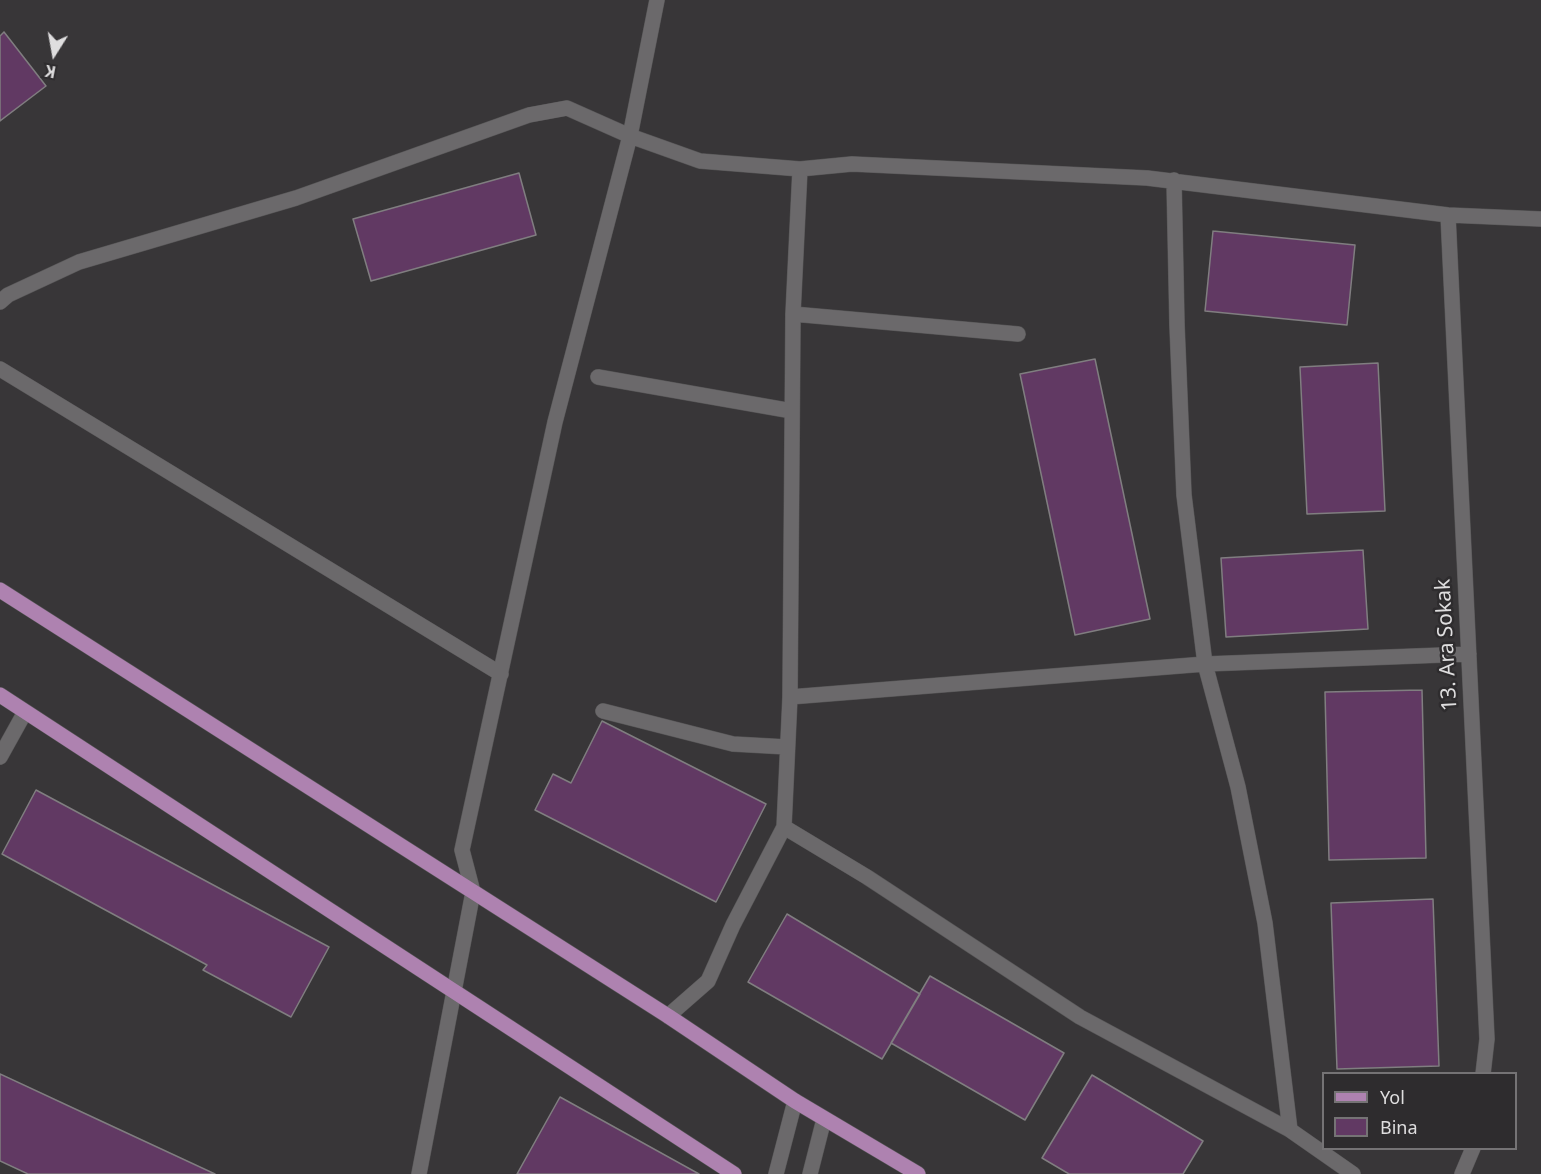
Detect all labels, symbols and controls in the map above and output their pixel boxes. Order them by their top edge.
north arrow [24,24,84,84]
text: K [43,60,58,83]
street label: 13. Ara Sokak [1431,578,1463,712]
legend [1322,1072,1517,1150]
text: Yol [1380,1085,1405,1109]
text: Bina [1380,1115,1418,1139]

